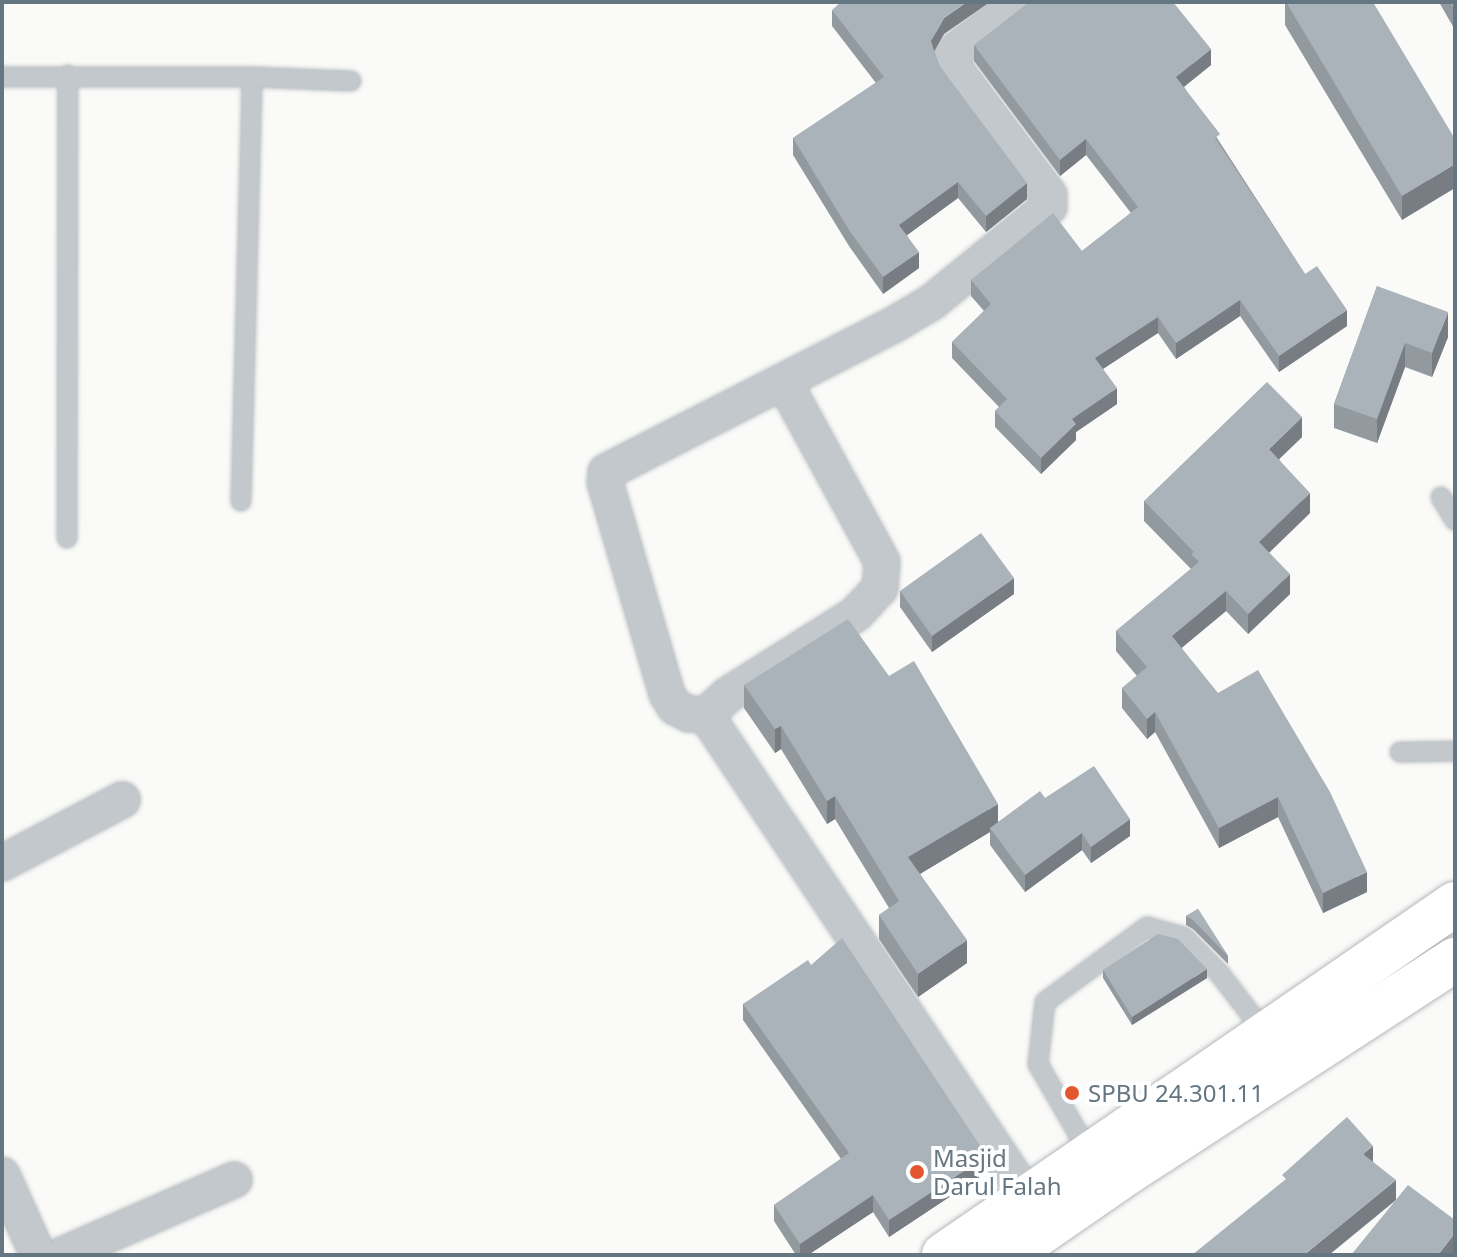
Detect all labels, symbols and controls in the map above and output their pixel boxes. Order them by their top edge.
place label: SPBU 24.301.11 [1088,1079,1264,1107]
marker: SPBU 24.301.11 [1063,1084,1081,1102]
place label: Masjid Darul Falah [933,1144,1062,1200]
marker: Masjid Darul Falah [908,1163,926,1181]

